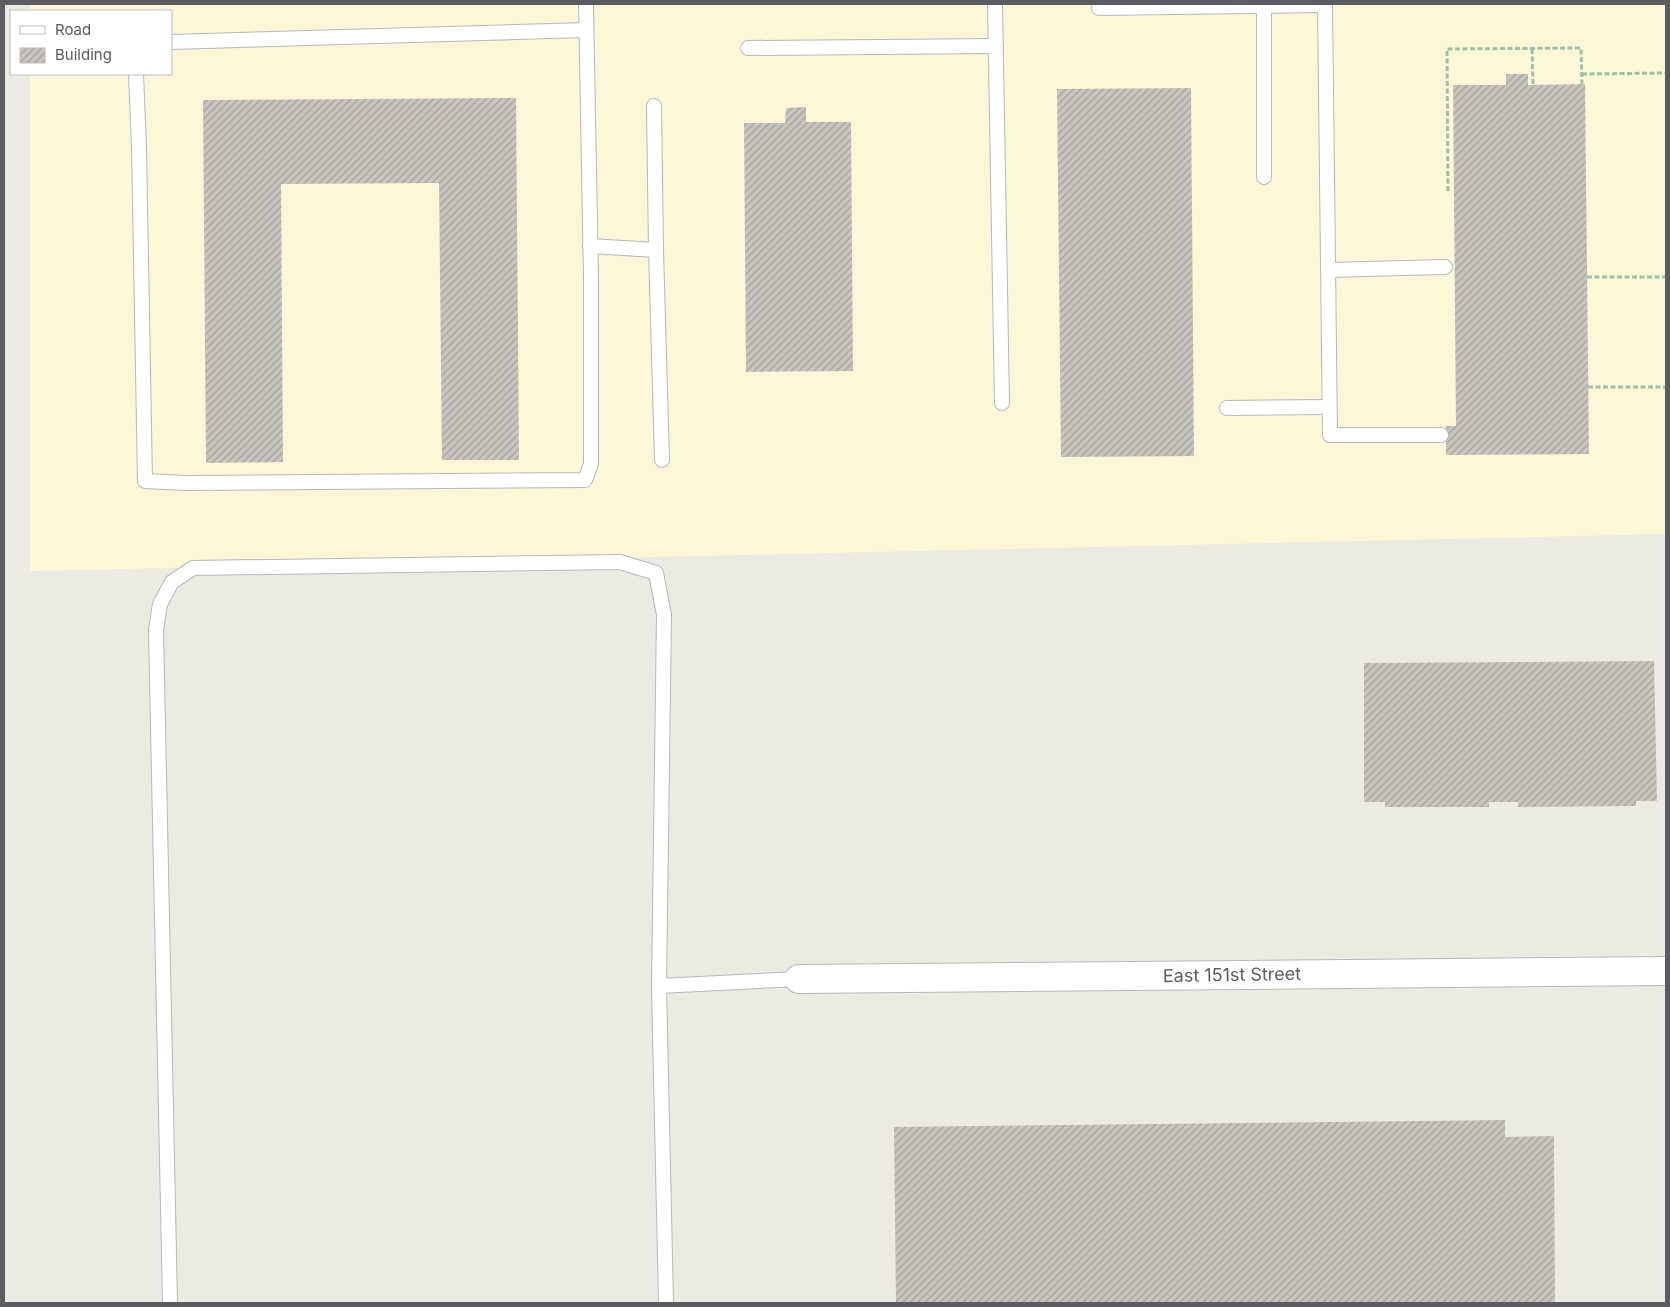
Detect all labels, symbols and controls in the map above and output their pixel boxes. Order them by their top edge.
legend [10,10,172,75]
text: Road [55,20,91,39]
text: Building [55,45,112,64]
street label: East 151st Street [1163,963,1301,986]

